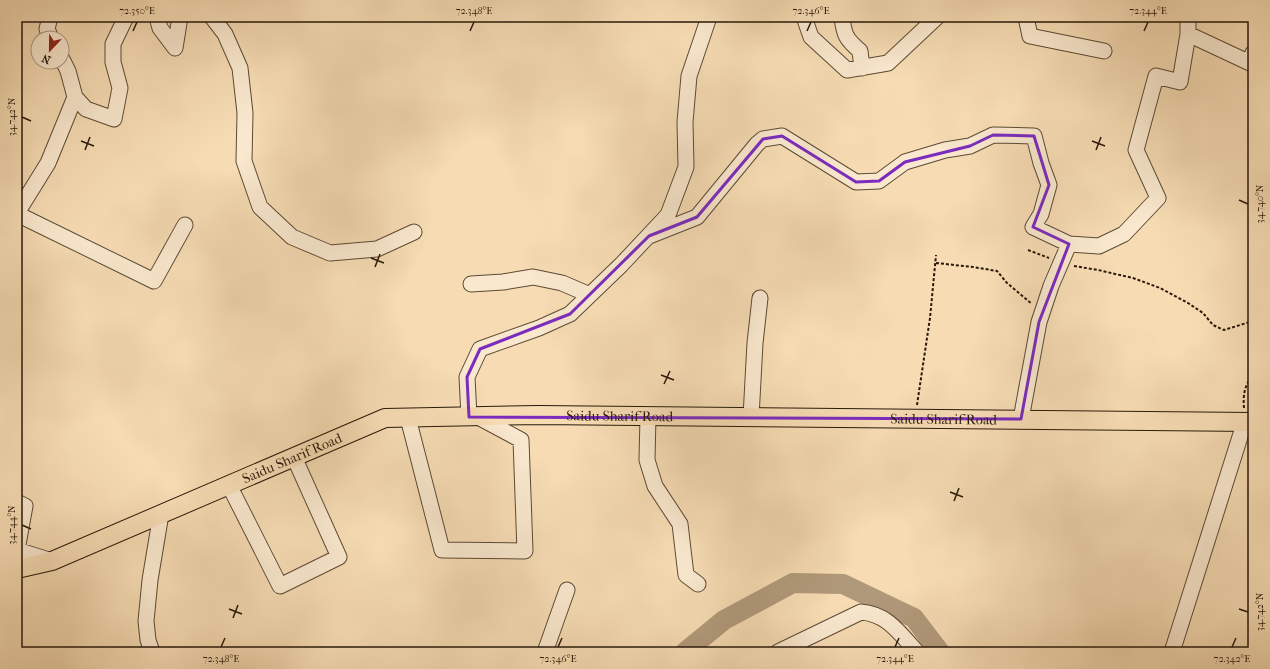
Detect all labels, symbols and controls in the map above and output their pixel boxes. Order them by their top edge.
text: 72.350°E [119,5,155,17]
text: 72.348°E [456,5,492,17]
text: 72.346°E [792,5,830,17]
text: 72.344°E [1129,5,1167,17]
north arrow [30,30,70,70]
text: N [40,51,53,66]
text: 34.742°N [6,97,18,136]
text: 34.740°N [1254,184,1266,223]
street label: Saidu Sharif Road [566,407,674,425]
street label: Saidu Sharif Road [890,410,998,428]
street label: Saidu Sharif Road [239,429,345,487]
text: 34.744°N [6,505,18,545]
text: 34.742°N [1254,592,1266,631]
text: 72.348°E [203,653,239,665]
text: 72.346°E [539,653,577,665]
text: 72.344°E [876,653,914,665]
text: 72.342°E [1214,653,1250,665]

